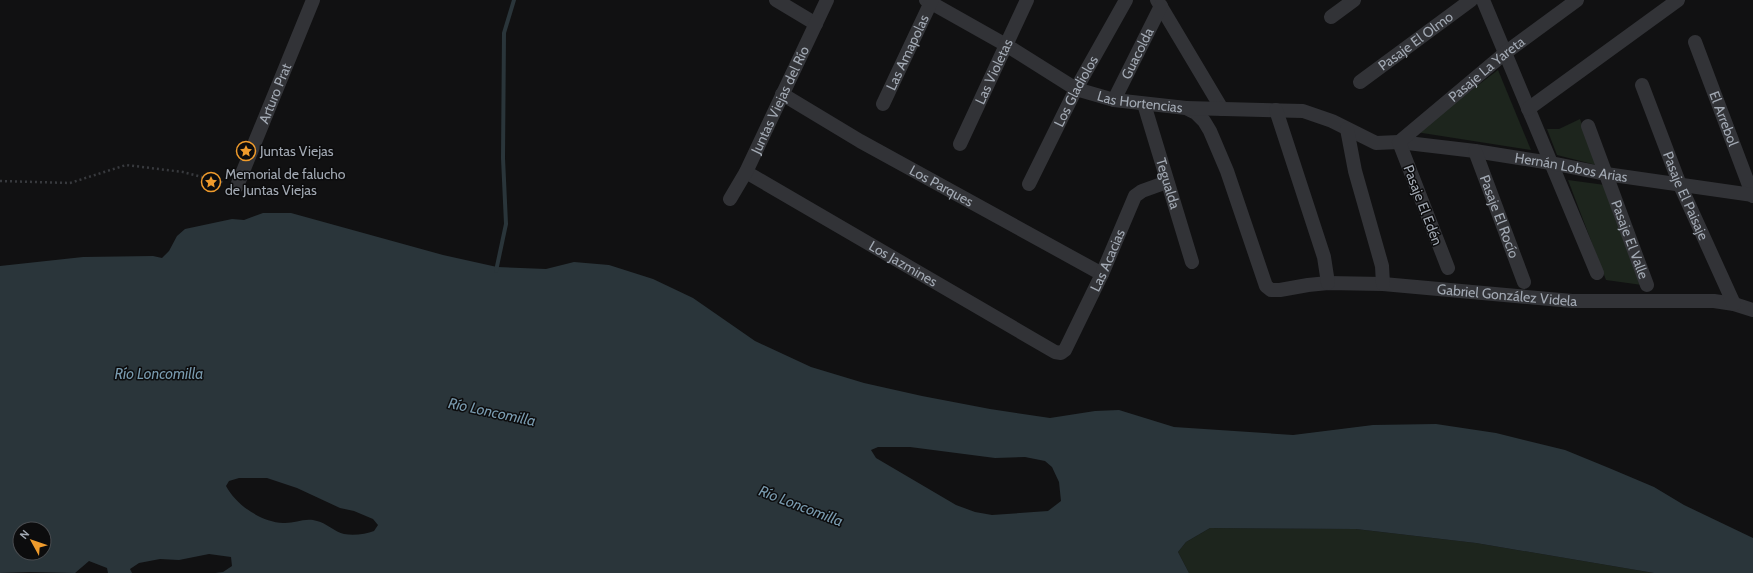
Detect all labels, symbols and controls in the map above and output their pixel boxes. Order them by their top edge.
street label: Pasaje El Olmo [1375,7,1457,75]
street label: Las Amapolas [882,11,933,93]
street label: Guacolda [1117,25,1158,82]
street label: Pasaje La Yareta [1444,32,1529,106]
street label: Las Violetas [971,36,1017,107]
street label: Juntas Viejas del Río [746,43,813,158]
street label: Los Gladiolos [1050,52,1102,130]
street label: Arturo Prat [254,60,295,126]
street label: Las Hortencias [1095,87,1184,117]
street label: El Arrebol [1705,89,1743,149]
place icon: Juntas Viejas [235,140,257,162]
place label: Juntas Viejas [259,142,334,160]
street label: Hernán Lobos Arias [1513,148,1629,186]
street label: Pasaje El Paisaje [1659,149,1713,243]
street label: Tegualda [1152,156,1184,211]
street label: Los Parques [906,161,977,211]
street label: Pasaje El Edén [1399,162,1447,248]
place label: Memorial de falucho de Juntas Viejas [225,165,346,199]
place icon: Memorial de falucho de Juntas Viejas [200,171,222,193]
street label: Pasaje El Rocío [1476,172,1523,261]
street label: Pasaje El Valle [1607,197,1653,282]
street label: Las Acacias [1086,226,1129,294]
street label: Los Jazmines [866,237,941,291]
street label: Gabriel González Videla [1436,280,1577,310]
water label: Río Loncomilla [115,365,203,383]
water label: Río Loncomilla [447,394,537,430]
water label: Río Loncomilla [756,482,846,530]
north arrow [12,521,52,561]
text: N [16,527,32,542]

